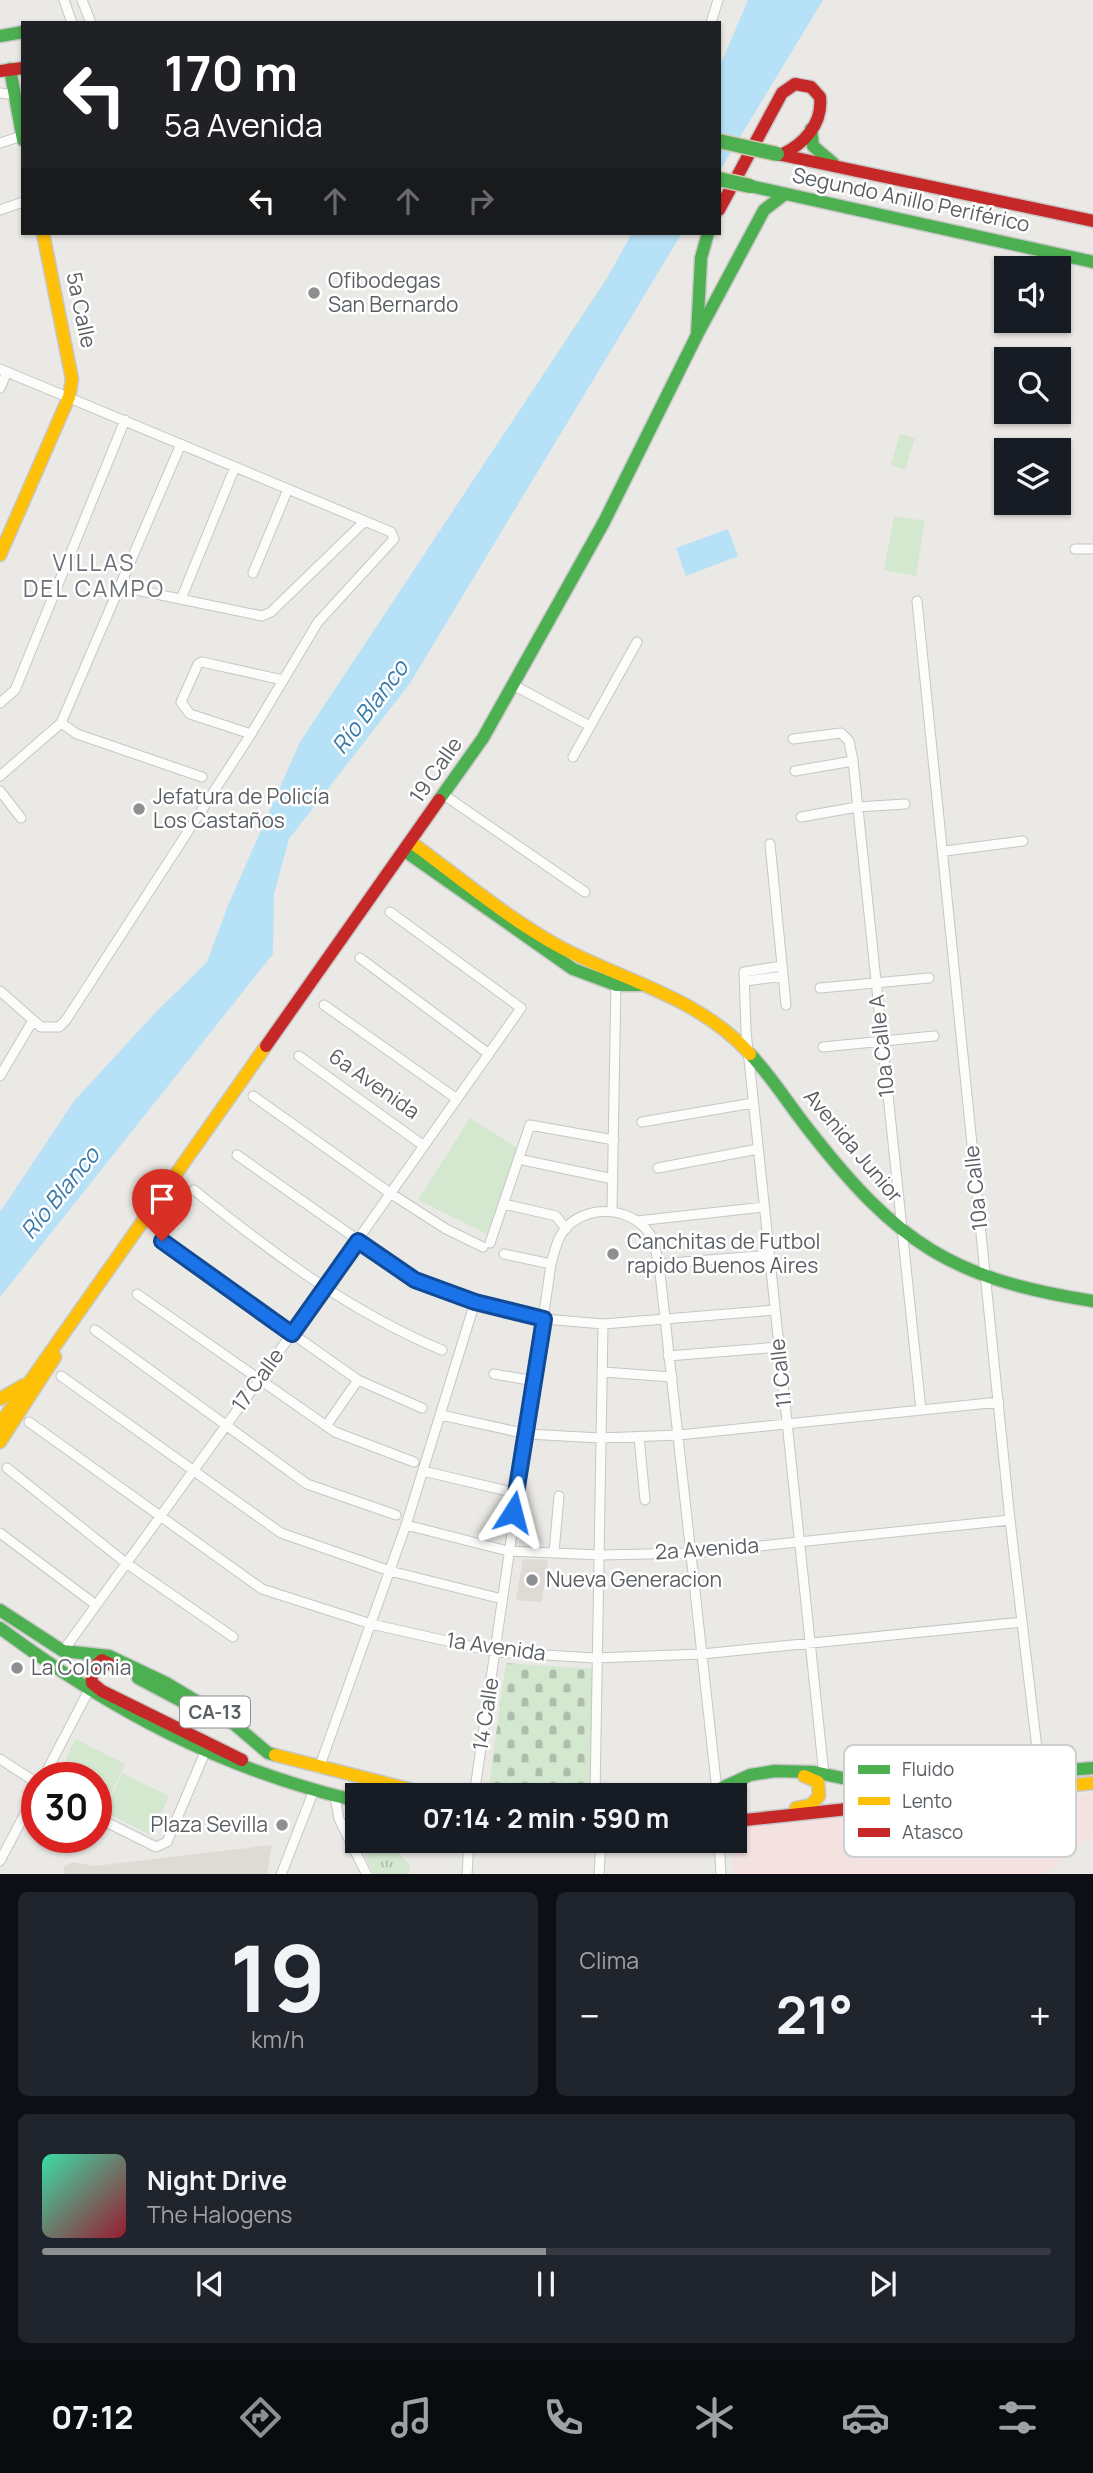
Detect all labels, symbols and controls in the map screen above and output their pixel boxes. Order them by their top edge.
text: 170 m [164,39,298,106]
icon: left [49,49,140,140]
text: 5a Avenida [164,103,323,147]
street label: Segundo Anillo Periférico [790,160,1032,238]
icon: left [243,182,281,220]
icon: ahead [316,182,354,220]
icon: ahead [389,182,427,220]
icon: right [462,182,500,220]
map controls [994,256,1071,515]
button: sound [994,256,1071,333]
place label: Ofibodegas San Bernardo [328,266,458,318]
street label: 5a Calle [60,269,104,350]
marker: Ofibodegas San Bernardo [306,285,322,301]
button: search [994,347,1071,424]
button: layers [994,438,1071,515]
district label: VILLAS DEL CAMPO [23,546,165,604]
water label: Río Blanco [323,652,416,760]
street label: 19 Calle [402,731,468,808]
place label: Jefatura de Policía Los Castaños [153,782,329,834]
marker: Jefatura de Policía Los Castaños [131,801,147,817]
street label: 10a Calle A [862,993,900,1099]
street label: 6a Avenida [324,1042,426,1125]
street label: Avenida Junior [798,1083,910,1208]
water label: Río Blanco [12,1139,107,1245]
street label: 10a Calle [957,1144,993,1232]
pin [132,1169,192,1241]
icon: arrive [143,1180,181,1218]
place label: Canchitas de Futbol rapido Buenos Aires [627,1227,821,1279]
marker: Canchitas de Futbol rapido Buenos Aires [605,1246,621,1262]
street label: 11 Calle [762,1337,798,1409]
street label: 17 Calle [225,1342,290,1417]
position arrow [476,1475,550,1549]
street label: 2a Avenida [654,1530,760,1566]
place label: Nueva Generacion [546,1565,722,1593]
marker: Nueva Generacion [524,1572,540,1588]
street label: 1a Avenida [445,1625,548,1667]
place label: La Colonia [31,1653,131,1681]
marker: La Colonia [9,1660,25,1676]
street label: 14 Calle [465,1675,505,1752]
road number: CA-13 [180,1696,250,1728]
legend [844,1745,1076,1857]
text: Fluido [902,1756,954,1782]
speed limit sign: 30 [21,1762,112,1853]
text: Lento [902,1788,952,1814]
text: 07:14 · 2 min · 590 m [423,1800,669,1836]
place label: Plaza Sevilla [151,1810,268,1838]
marker: Plaza Sevilla [274,1817,290,1833]
text: Atasco [902,1819,963,1845]
text: 19 [230,1915,326,2039]
text: Clima [580,1944,639,1976]
text: 21° [776,1979,853,2050]
text: − [580,1989,600,2041]
text: + [1029,1989,1051,2041]
text: km/h [251,2023,305,2055]
text: Night Drive [147,2162,287,2198]
text: The Halogens [147,2198,292,2230]
icon: previous [191,2265,229,2303]
icon: pause [527,2265,565,2303]
icon: next [864,2265,902,2303]
icon: directions [236,2393,285,2442]
icon: music [387,2393,436,2442]
icon: phone [539,2393,588,2442]
icon: climate [690,2393,739,2442]
icon: car [841,2393,890,2442]
icon: filters [993,2393,1042,2442]
text: 07:12 [51,2395,133,2439]

